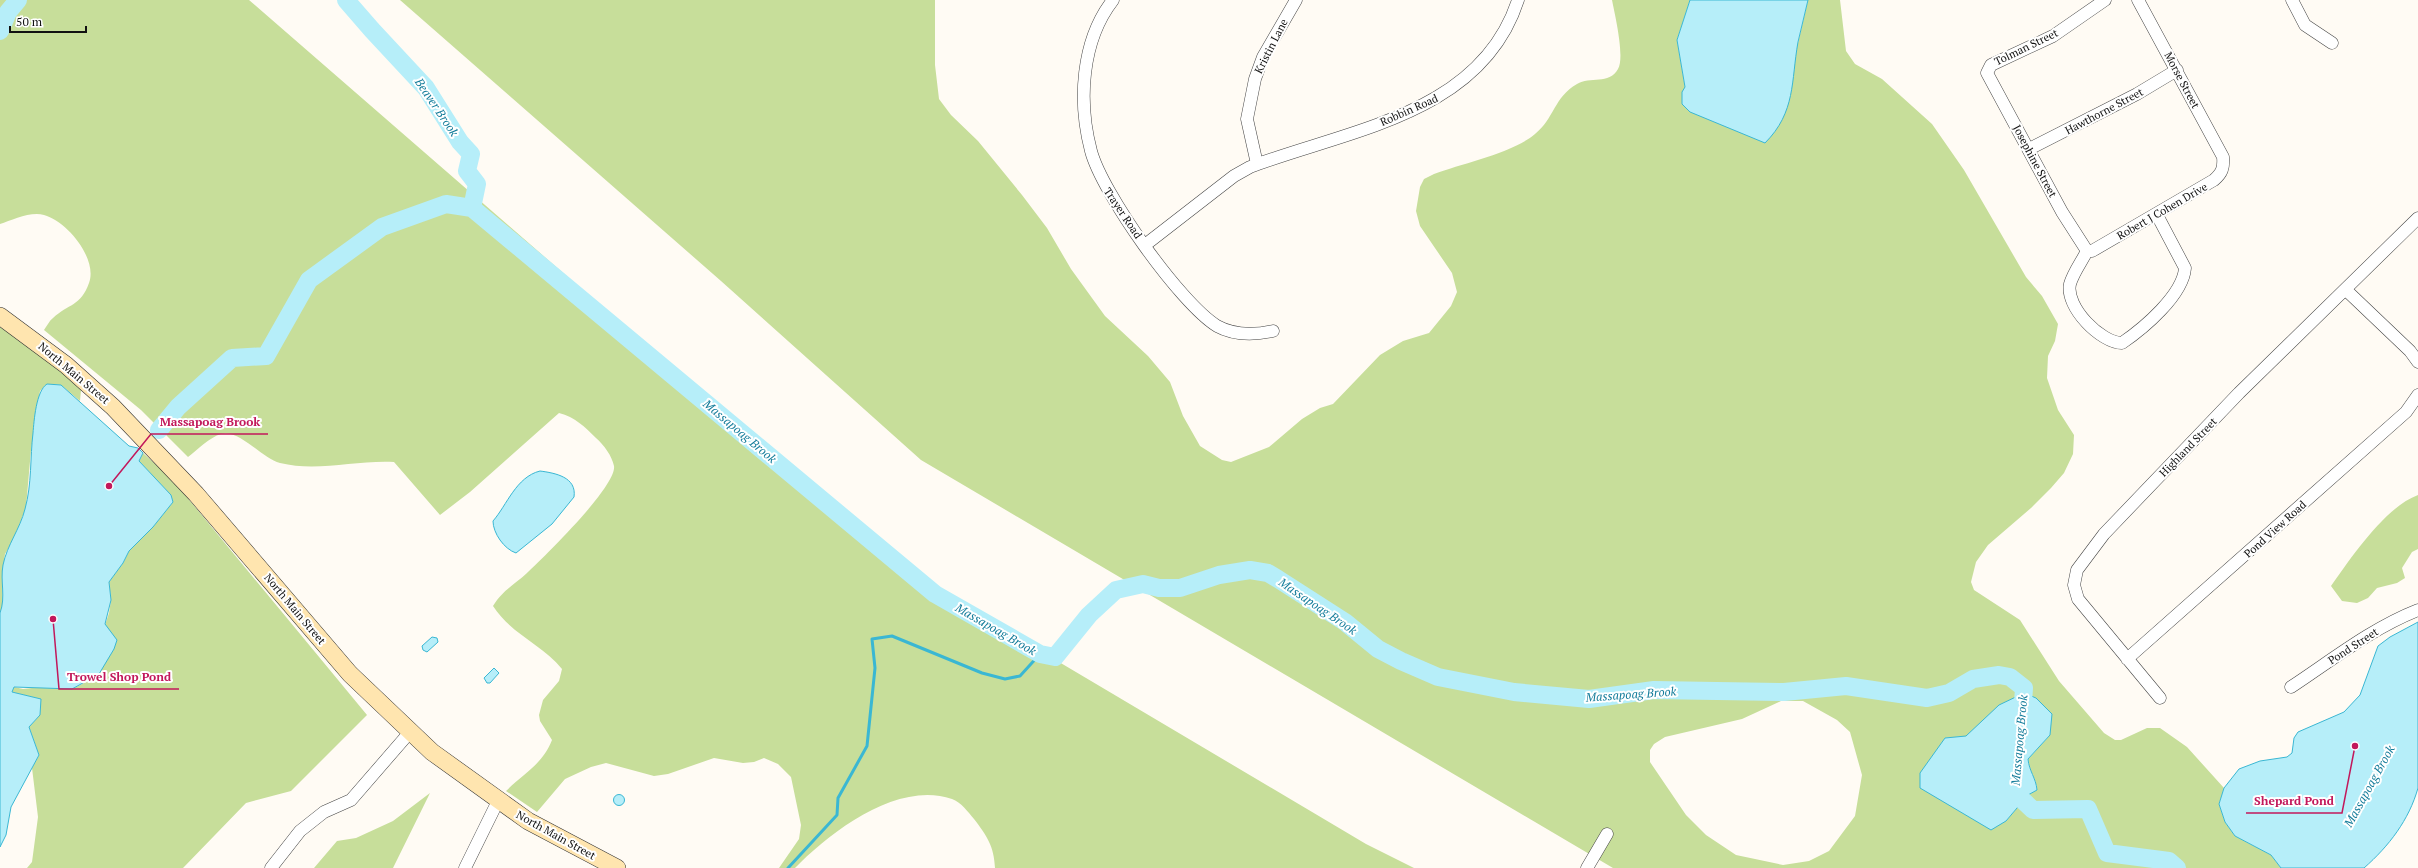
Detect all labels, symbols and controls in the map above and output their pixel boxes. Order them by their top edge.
scale bar [10,8,86,34]
text: 50 m [16,14,43,29]
street label: Kristin Lane [1251,16,1291,76]
street label: Tolman Street [1992,26,2060,68]
street label: Morse Street [2161,49,2203,111]
water label: Beaver Brook [411,74,462,139]
street label: Hawthorne Street [2063,85,2145,137]
street label: Robbin Road [1378,91,1440,129]
street label: Josephine Street [2010,122,2060,200]
street label: Robert J Cohen Drive [2114,179,2210,243]
street label: Trayer Road [1101,185,1145,241]
street label: North Main Street [36,339,112,407]
water label: Massapoag Brook [700,395,780,466]
callout: Massapoag Brook [151,410,268,434]
text: Massapoag Brook [160,414,260,429]
street label: Highland Street [2156,414,2220,480]
street label: Pond View Road [2241,497,2309,561]
street label: North Main Street [261,571,329,647]
water label: Massapoag Brook [1275,574,1360,638]
water label: Massapoag Brook [952,599,1039,658]
street label: Pond Street [2325,625,2381,667]
callout: Trowel Shop Pond [59,665,179,689]
text: Trowel Shop Pond [67,669,172,684]
water label: Massapoag Brook [1584,683,1677,705]
water label: Massapoag Brook [2007,694,2030,787]
water label: Massapoag Brook [2340,742,2398,830]
callout: Shepard Pond [2246,789,2342,813]
text: Shepard Pond [2254,793,2335,808]
street label: North Main Street [514,807,598,863]

